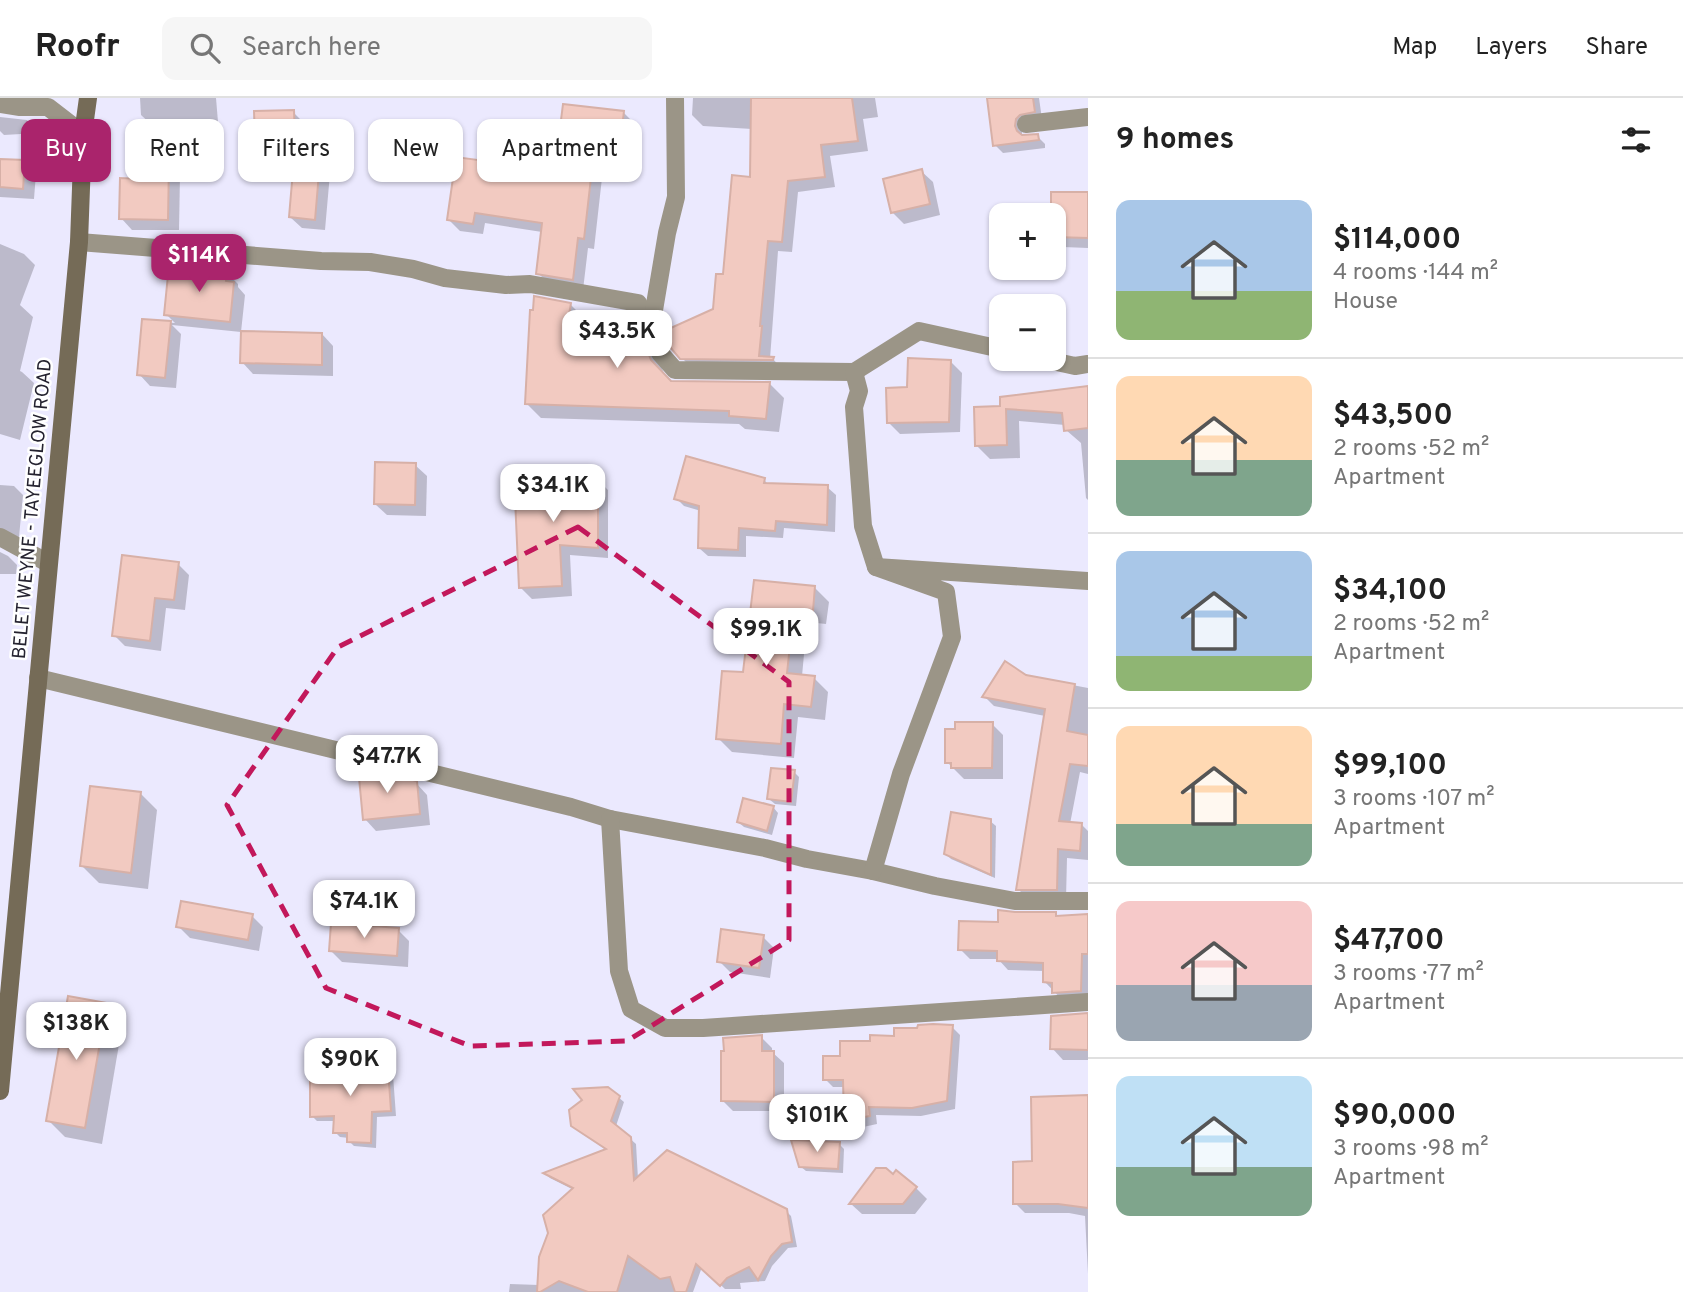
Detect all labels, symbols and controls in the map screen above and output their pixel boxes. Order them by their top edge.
search box [162,17,652,80]
text: Roofr [35,27,120,69]
icon: search [186,29,224,67]
text: Search here [242,32,381,65]
text: Map [1392,33,1437,63]
text: Layers [1475,33,1547,63]
text: Share [1585,33,1648,63]
chip: Buy [21,119,111,182]
chip: Rent [125,119,224,182]
chip: Filters [238,119,354,182]
chip: New [368,119,463,182]
chip: Apartment [477,119,642,182]
icon: filters [1617,121,1655,159]
text: 9 homes [1116,122,1234,159]
map controls [989,203,1066,371]
button: + [989,203,1066,280]
text: $114,000 [1333,222,1461,259]
icon: home [1172,228,1256,312]
pin: $114K [150,234,248,294]
text: $114K [167,242,231,271]
text: 4 rooms · 144 m² [1333,259,1498,288]
text: House [1333,288,1398,317]
button: − [989,294,1066,371]
pin: $43.5K [560,310,674,370]
text: $43.5K [578,318,656,347]
street label: BELET WEYNE - TAYEEGLOW ROAD [8,358,58,660]
text: $43,500 [1333,398,1453,435]
icon: home [1172,404,1256,488]
text: 2 rooms · 52 m² [1333,435,1489,464]
pin: $34.1K [496,464,610,524]
text: Apartment [1333,464,1445,493]
text: $34.1K [516,472,590,501]
text: $34,100 [1333,573,1447,610]
icon: home [1172,579,1256,663]
pin: $99.1K [709,608,823,668]
text: 2 rooms · 52 m² [1333,610,1489,639]
text: $99.1K [729,616,803,645]
text: Apartment [1333,639,1445,668]
pin: $47.7K [330,736,444,795]
text: $47.7K [352,743,422,772]
text: $99,100 [1333,748,1447,785]
icon: home [1172,754,1256,838]
text: 3 rooms · 107 m² [1333,785,1495,814]
text: Apartment [1333,814,1445,843]
pin: $74.1K [307,880,421,940]
text: $74.1K [329,888,399,917]
text: $47,700 [1333,923,1445,960]
icon: home [1172,929,1256,1013]
text: 3 rooms · 77 m² [1333,960,1484,989]
text: Apartment [1333,989,1445,1018]
pin: $138K [27,1002,125,1062]
text: $138K [42,1010,110,1039]
pin: $90K [309,1038,391,1098]
text: $90K [320,1046,380,1075]
pin: $101K [768,1094,866,1154]
text: $90,000 [1333,1098,1456,1135]
text: $101K [785,1102,849,1131]
icon: home [1172,1104,1256,1188]
text: 3 rooms · 98 m² [1333,1135,1489,1164]
text: Apartment [1333,1164,1445,1193]

